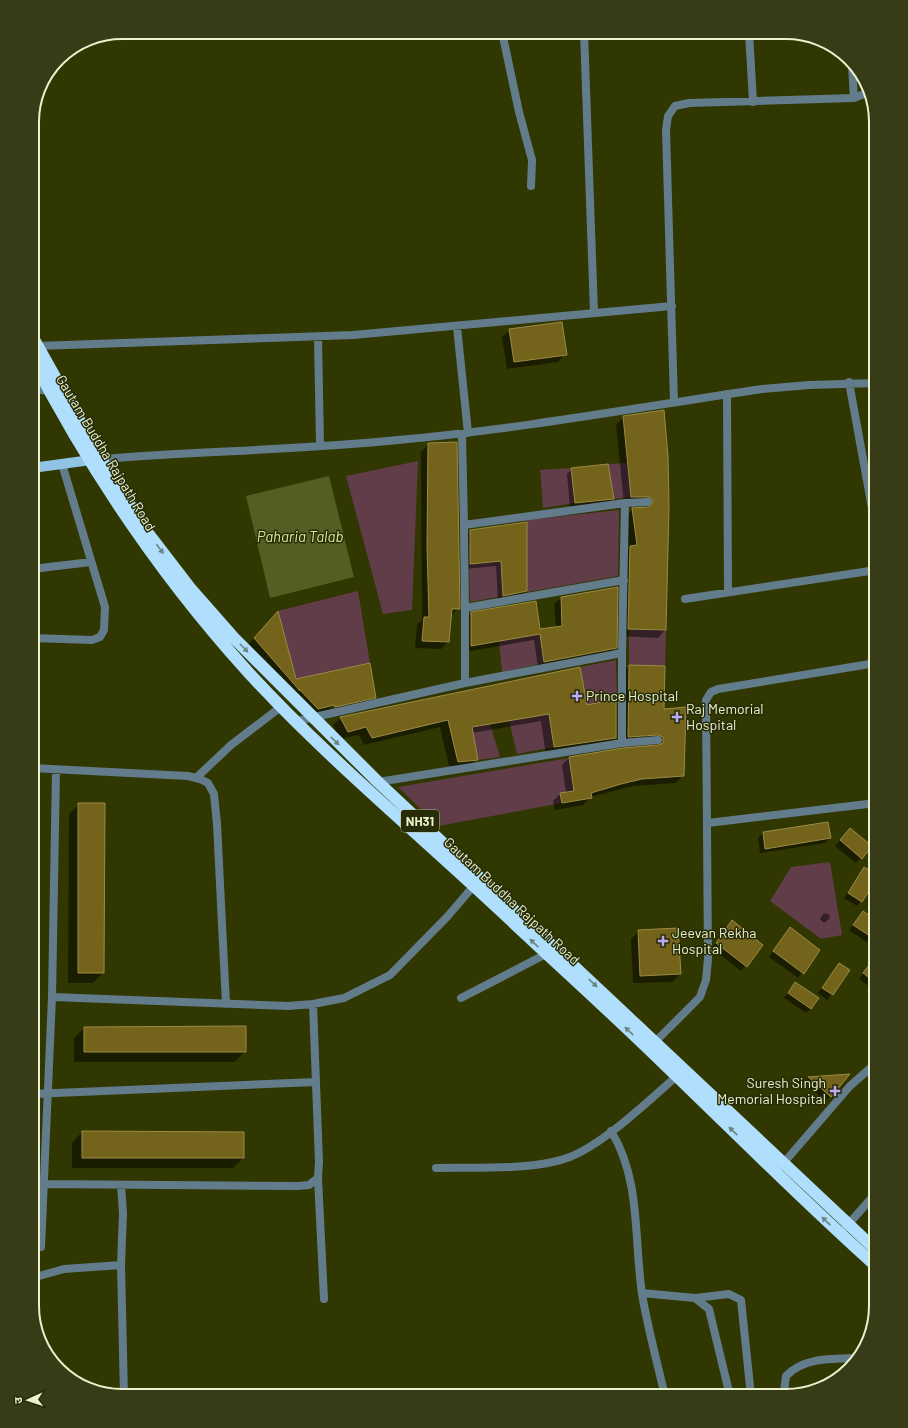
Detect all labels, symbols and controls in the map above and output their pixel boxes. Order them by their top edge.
street label: Gautam Buddha Rajpath Road [53,372,160,534]
water label: Paharia Talab [257,527,343,545]
one-way arrow [156,544,164,554]
one-way arrow [239,643,249,653]
place label: Prince Hospital [586,687,678,704]
marker: Prince Hospital [571,690,583,702]
place label: Raj Memorial Hospital [686,700,764,733]
marker: Raj Memorial Hospital [671,711,683,723]
one-way arrow [331,736,340,745]
road number: NH31 [401,810,439,832]
street label: Gautam Buddha Rajpath Road [441,833,584,968]
place label: Jeevan Rekha Hospital [672,924,757,957]
marker: Jeevan Rekha Hospital [657,935,669,947]
one-way arrow [529,938,539,948]
one-way arrow [588,979,598,988]
one-way arrow [624,1026,634,1036]
place label: Suresh Singh Memorial Hospital [717,1074,826,1107]
marker: Suresh Singh Memorial Hospital [829,1085,841,1097]
one-way arrow [728,1126,738,1136]
one-way arrow [821,1216,831,1226]
north arrow [8,1380,48,1420]
text: उ [11,1396,24,1404]

